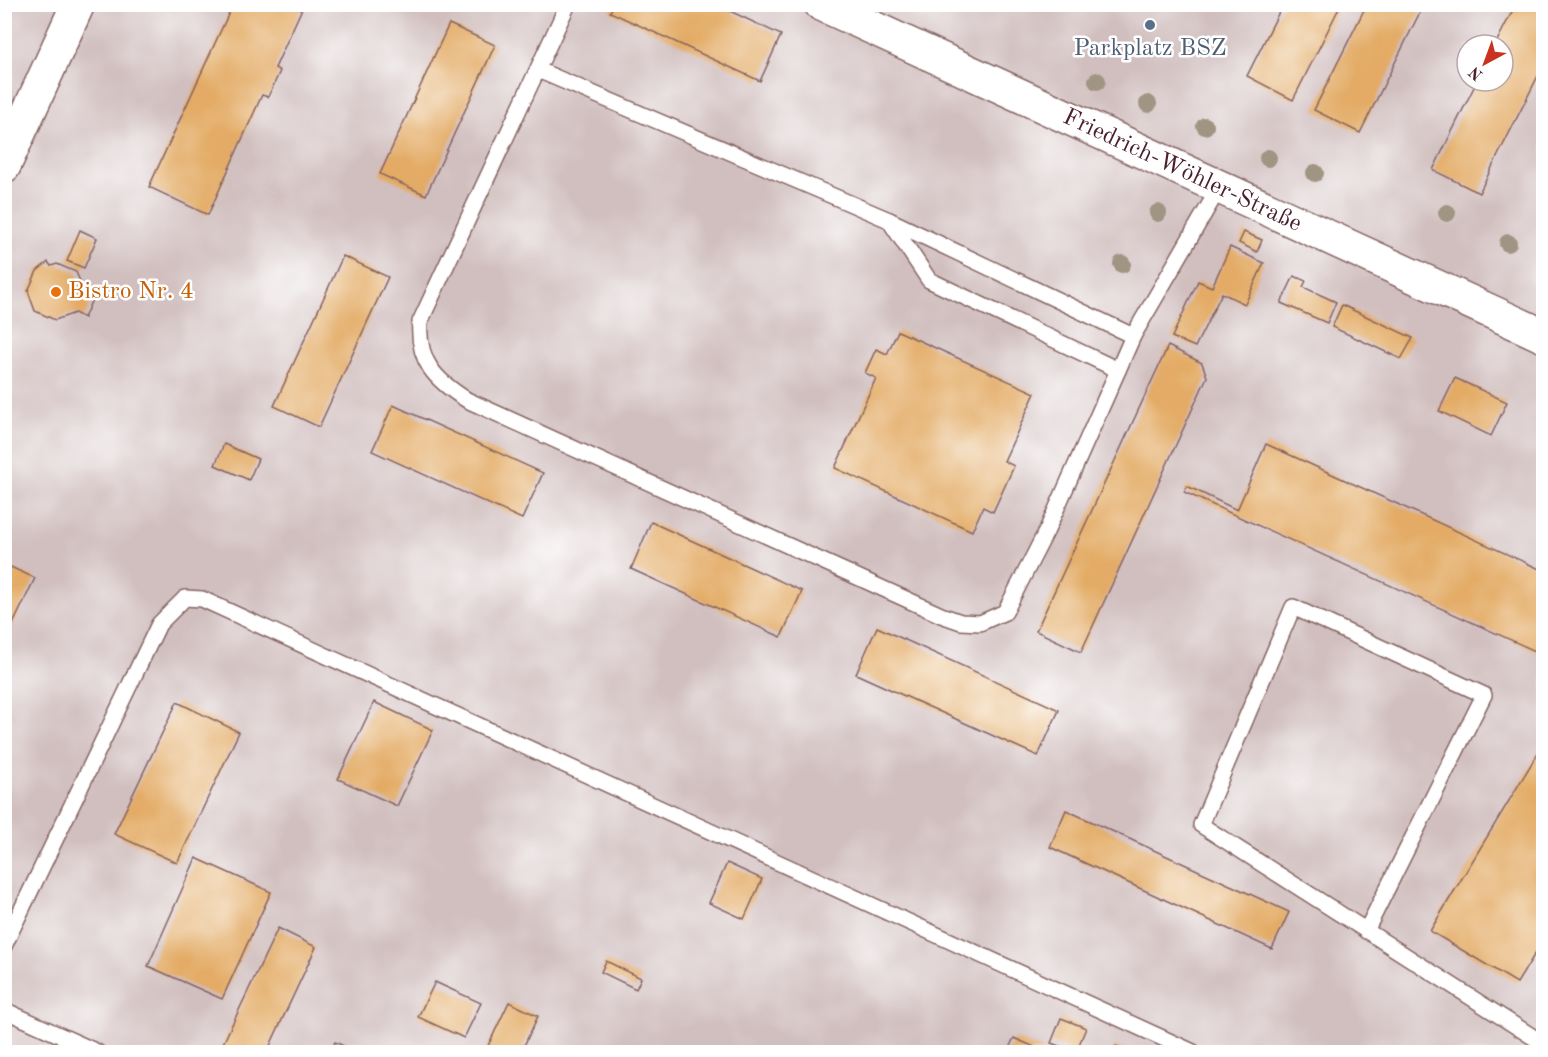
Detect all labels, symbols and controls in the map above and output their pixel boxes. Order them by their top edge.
marker: Parkplatz BSZ [1143,18,1157,32]
north arrow [1455,33,1515,93]
place label: Parkplatz BSZ [1074,37,1226,61]
text: N [1466,62,1486,83]
street label: Friedrich-Wöhler-Straße [1059,105,1305,237]
place label: Bistro Nr. 4 [68,280,194,304]
marker: Bistro Nr. 4 [49,285,63,299]

